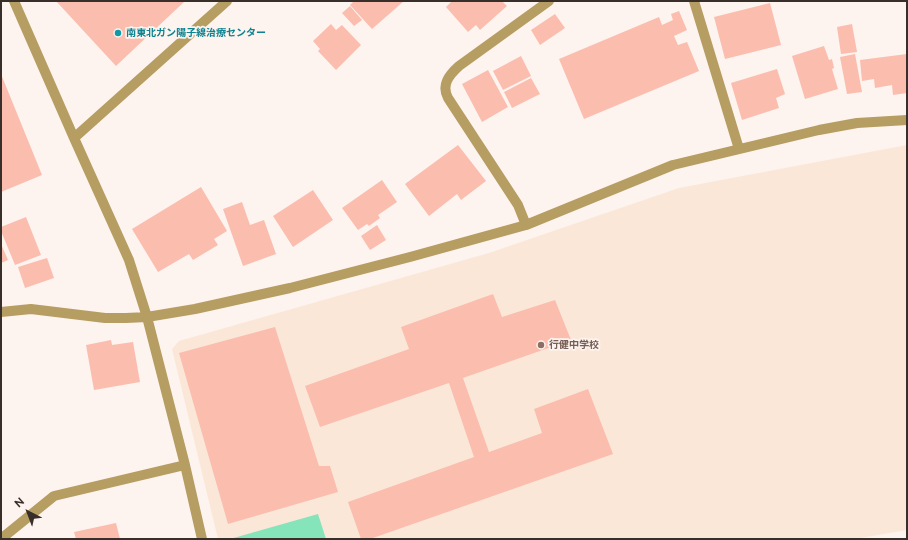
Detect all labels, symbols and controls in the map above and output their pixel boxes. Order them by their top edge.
place label: 南東北ガン陽子線治療センター [126,27,266,39]
marker: 南東北ガン陽子線治療センター [113,28,123,38]
place label: 行健中学校 [549,339,599,351]
marker: 行健中学校 [536,340,546,350]
north arrow [8,492,48,532]
text: N [12,495,27,510]

